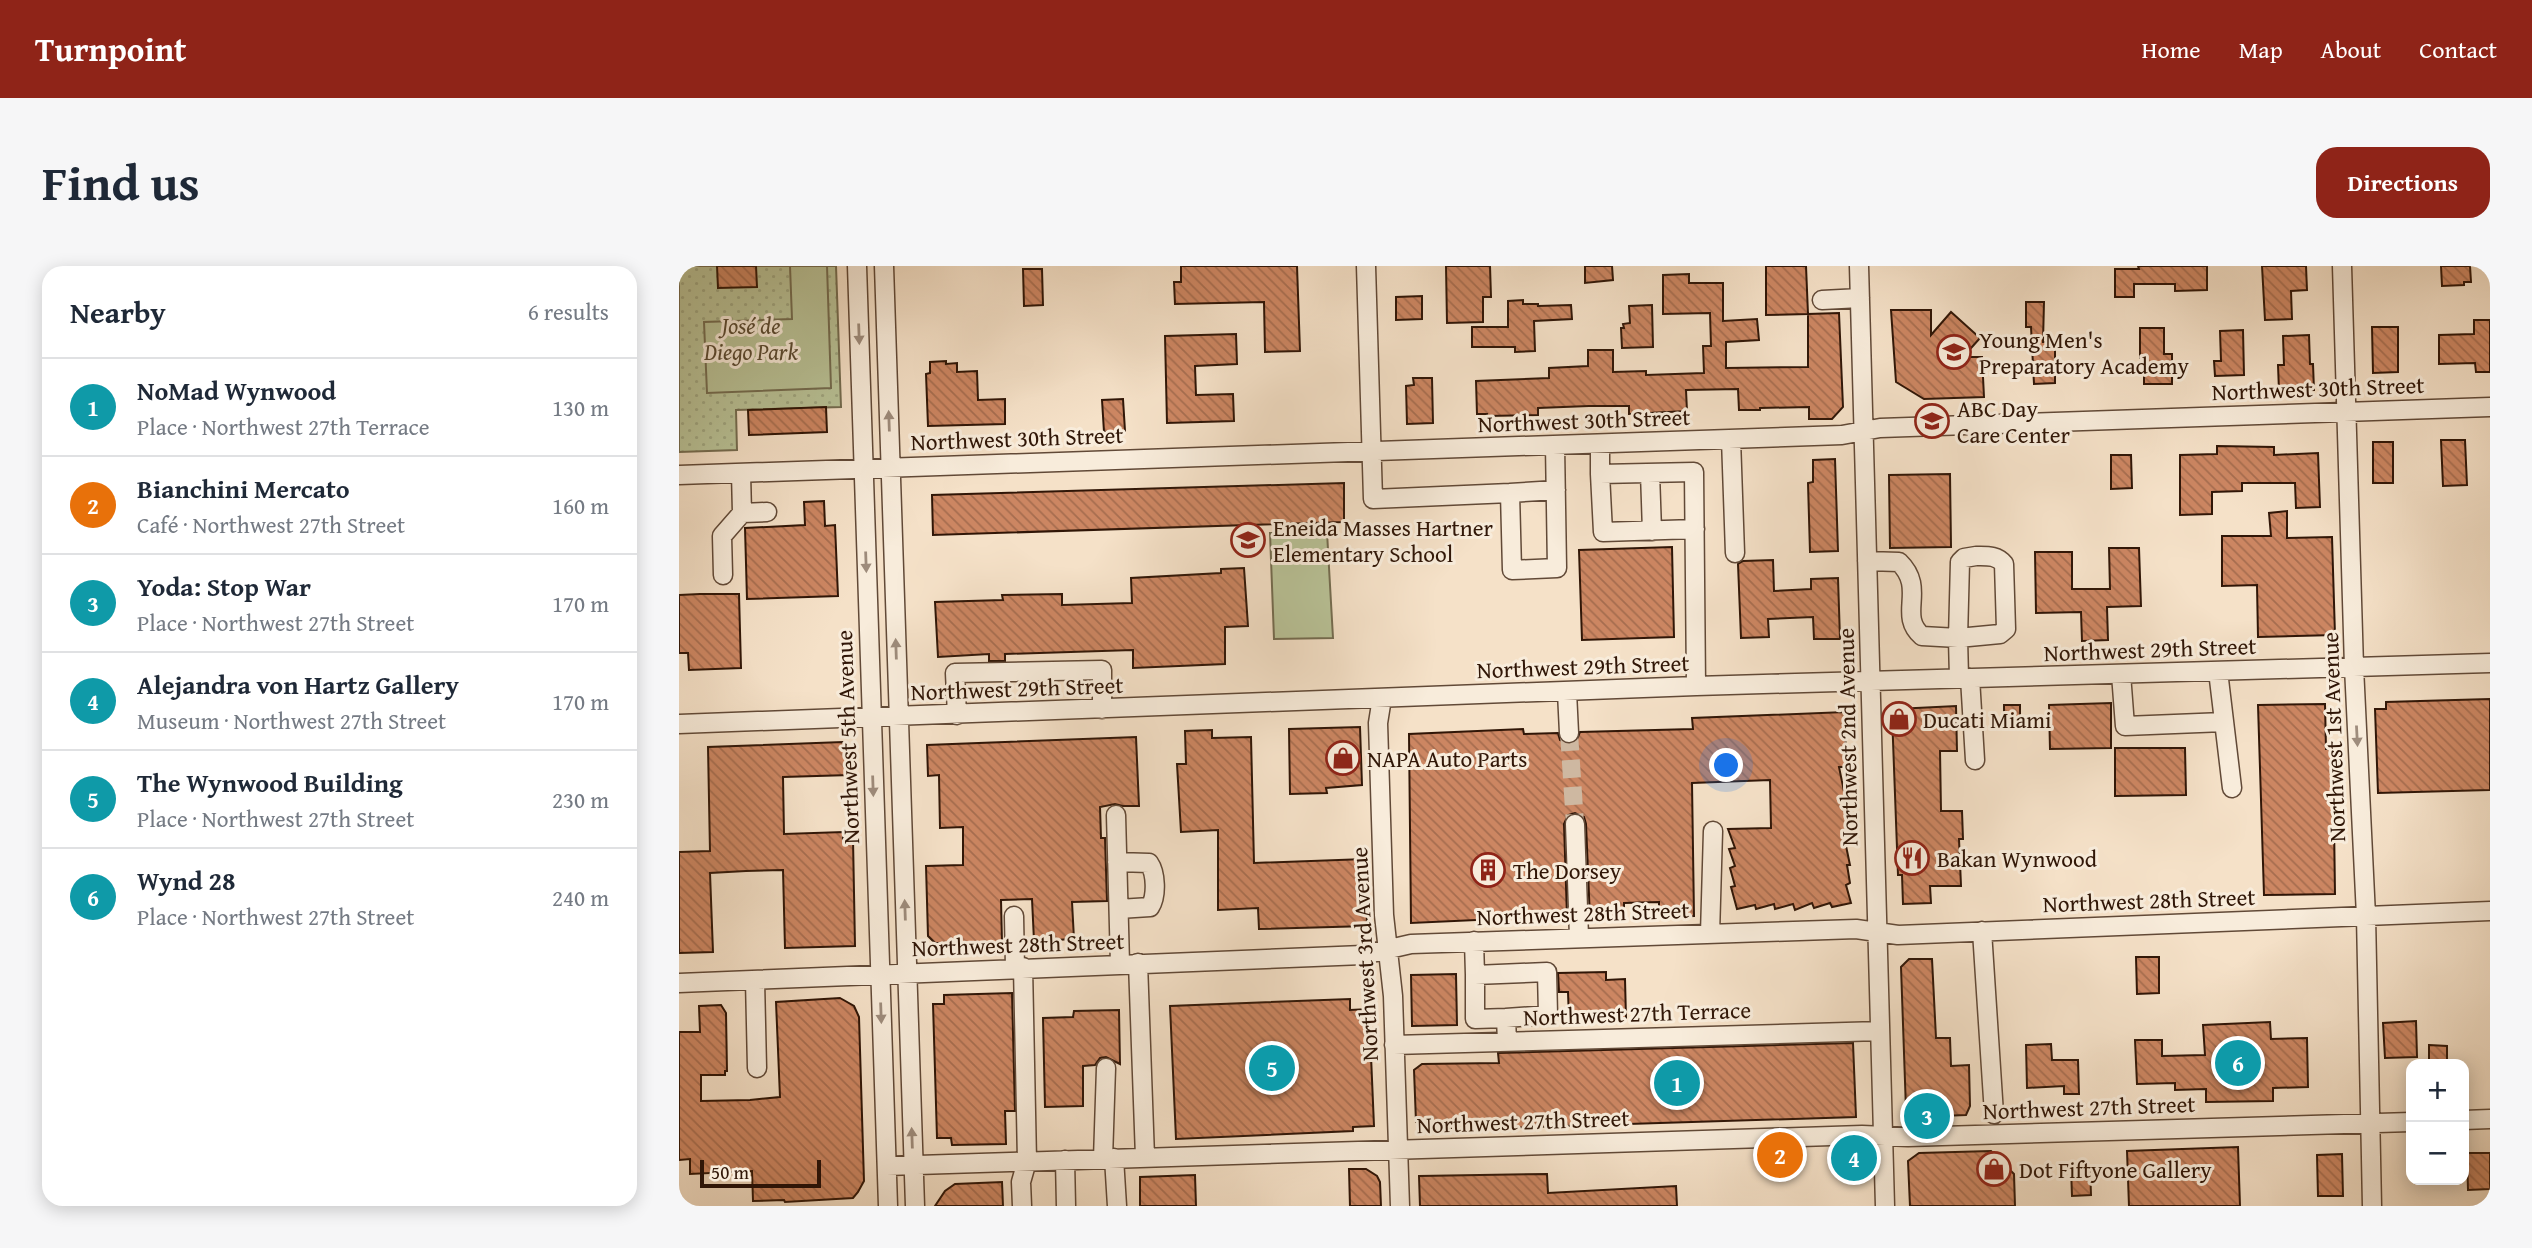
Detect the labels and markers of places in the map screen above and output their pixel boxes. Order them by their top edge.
place label: Young Men's Preparatory Academy [1979,323,2189,382]
school or university icon: Young Men's Preparatory Academy [1935,333,1973,371]
place label: ABC Day Care Center [1957,392,2070,451]
school or university icon: ABC Day Care Center [1913,402,1951,440]
place label: Eneida Masses Hartner Elementary School [1273,511,1493,570]
school or university icon: Eneida Masses Hartner Elementary School [1229,521,1267,559]
shop icon: Ducati Miami [1880,700,1918,738]
place label: Ducati Miami [1923,703,2052,736]
shop icon: NAPA Auto Parts [1324,739,1362,777]
place label: NAPA Auto Parts [1367,742,1527,775]
restaurant icon: Bakan Wynwood [1893,839,1931,877]
place label: Bakan Wynwood [1937,842,2098,875]
building icon: The Dorsey [1469,851,1507,889]
place label: The Dorsey [1513,854,1622,887]
pin: 6 [2215,1037,2261,1089]
pin: 5 [1249,1042,1295,1094]
pin: 1 [1654,1057,1700,1109]
pin: 3 [1904,1090,1950,1142]
pin: 2 [1757,1129,1803,1181]
pin: 4 [1831,1132,1877,1184]
shop icon: Dot Fiftyone Gallery [1975,1150,2013,1188]
place label: Dot Fiftyone Gallery [2019,1153,2212,1186]

